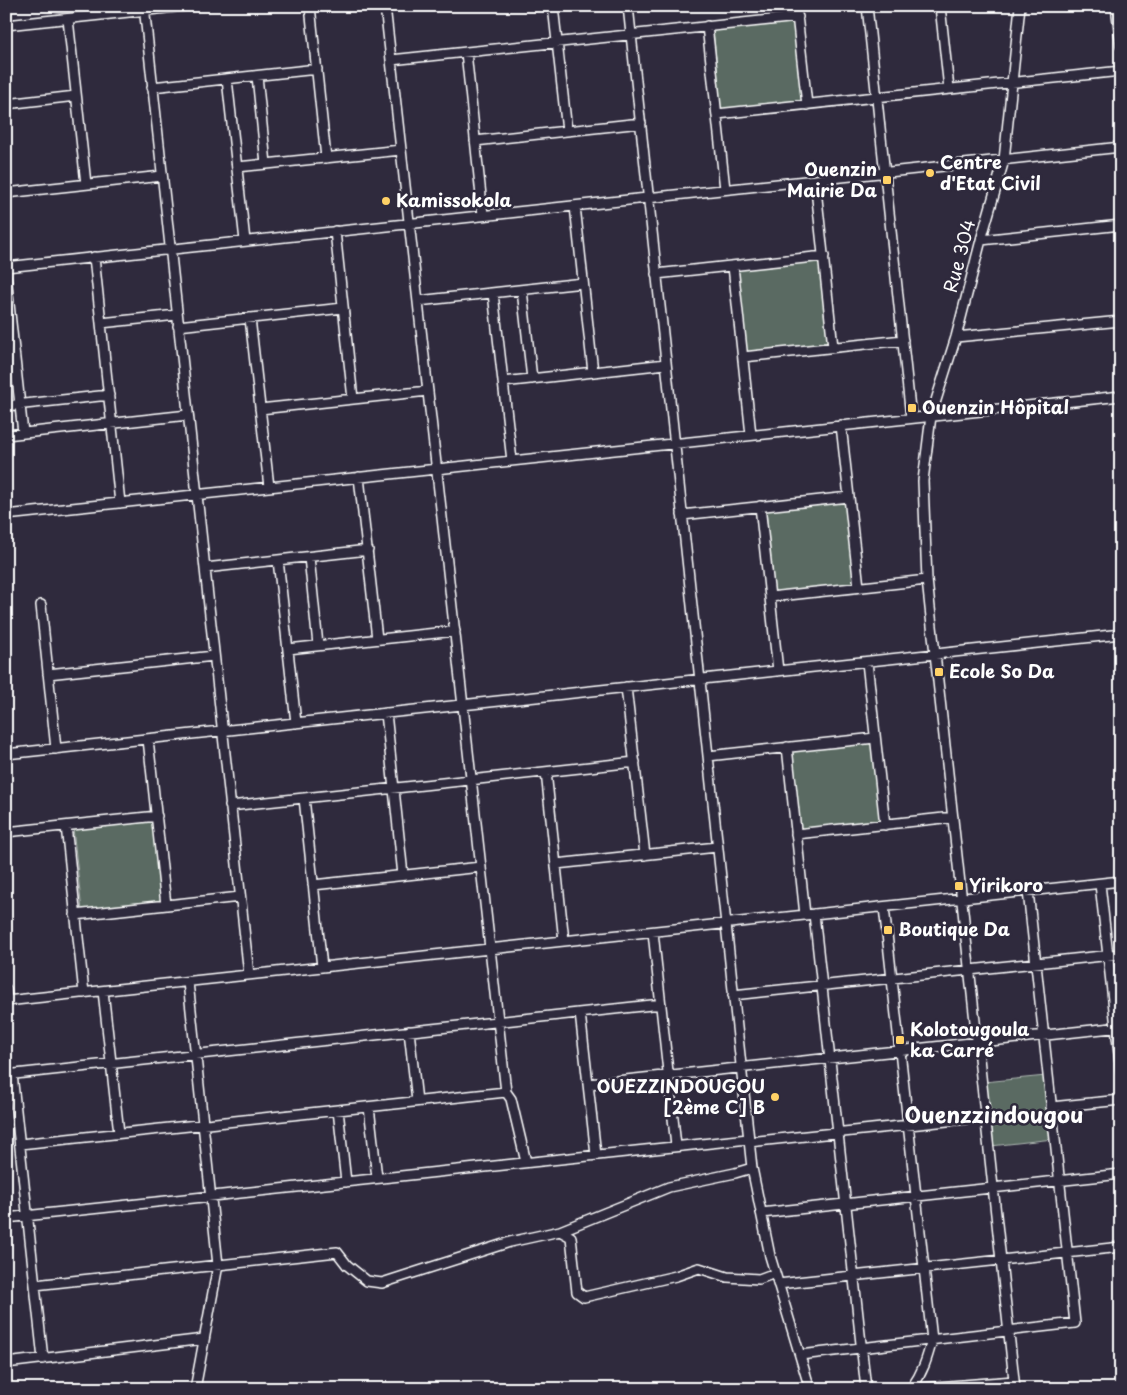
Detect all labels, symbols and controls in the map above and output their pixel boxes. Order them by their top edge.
place label: Centre d'Etat Civil [940,148,1041,196]
place label: Ouenzin Mairie Da [787,155,877,203]
marker: Centre d'Etat Civil [924,167,936,179]
marker: Ouenzin Mairie Da [881,174,893,186]
place label: Kamissokola [396,186,512,213]
marker: Kamissokola [380,195,392,207]
street label: Rue 304 [936,216,981,295]
place label: Ouenzin Hôpital [922,393,1069,420]
marker: Ouenzin Hôpital [906,402,918,414]
place label: Ecole So Da [949,657,1055,684]
marker: Ecole So Da [933,666,945,678]
place label: Yirikoro [969,871,1043,898]
marker: Yirikoro [953,880,965,892]
place label: Boutique Da [898,915,1010,942]
marker: Boutique Da [882,924,894,936]
place label: Kolotougoula ka Carré [910,1015,1029,1063]
marker: Kolotougoula ka Carré [894,1034,906,1046]
place label: OUEZZINDOUGOU [2ème C] B [597,1072,765,1120]
marker: OUEZZINDOUGOU [2ème C] B [769,1091,781,1103]
district label: Ouenzzindougou [905,1097,1083,1130]

